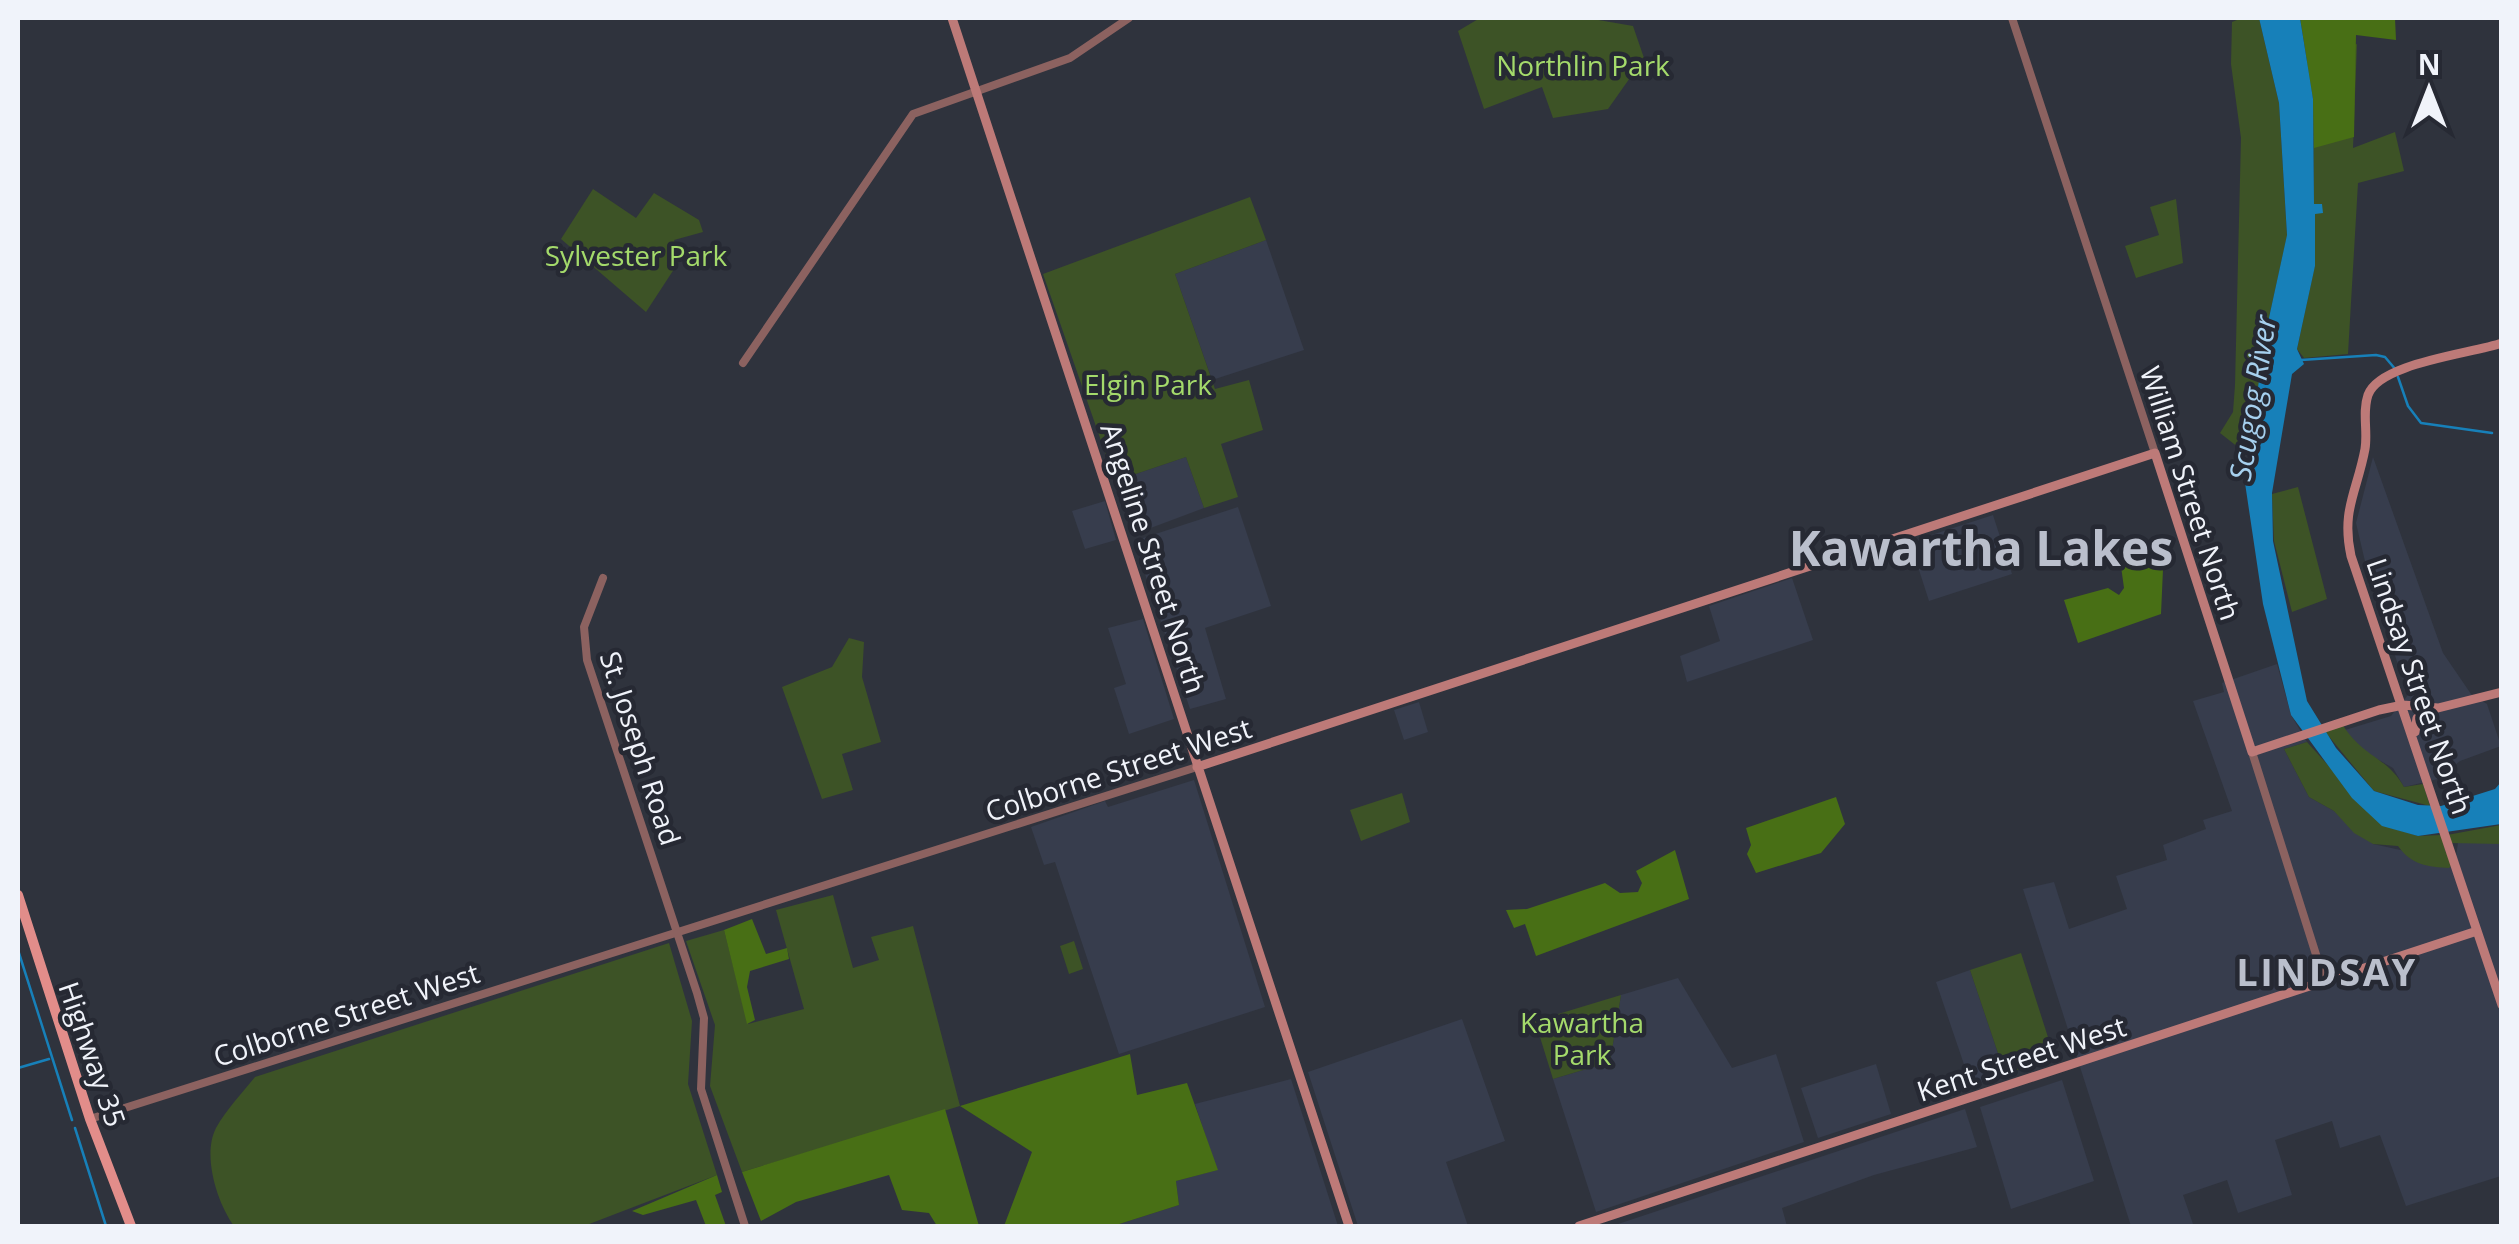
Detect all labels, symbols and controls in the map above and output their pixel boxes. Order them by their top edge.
north arrow [2379,40,2479,140]
text: N [2418,45,2440,83]
park label: Northlin Park [1496,46,1670,84]
park label: Sylvester Park [545,236,728,274]
water label: Scugog River [2219,311,2286,484]
street label: William Street North [2132,361,2250,625]
park label: Elgin Park [1084,365,1212,403]
street label: Angeline Street North [1092,418,1216,698]
district label: Kawartha Lakes [1789,515,2173,580]
street label: Lindsay Street North [2358,553,2482,819]
street label: St. Joseph Road [592,646,690,850]
street label: Colborne Street West [980,708,1256,830]
district label: LINDSAY [2236,945,2418,997]
street label: Colborne Street West [208,953,484,1075]
street label: Highway 35 [51,977,135,1131]
park label: Kawartha Park [1520,1003,1644,1073]
street label: Kent Street West [1912,1006,2130,1110]

